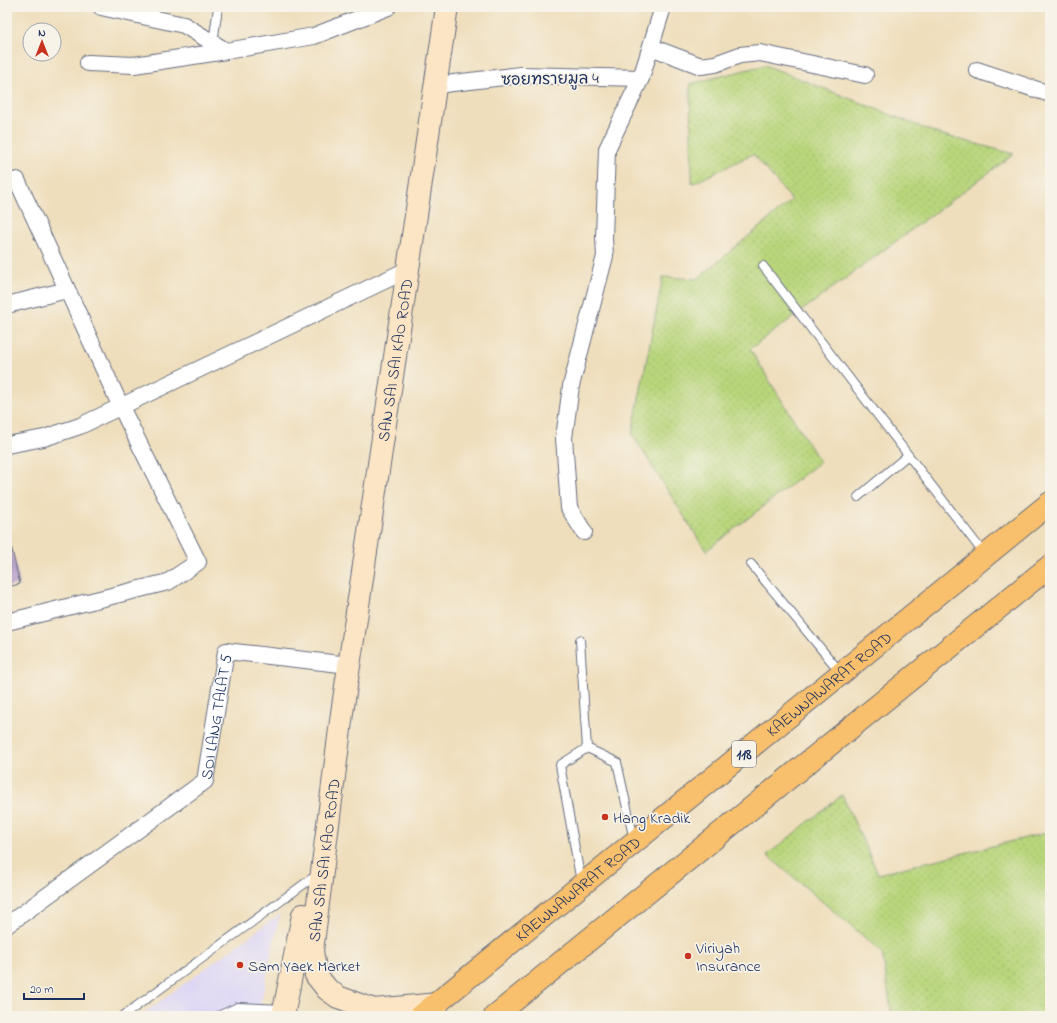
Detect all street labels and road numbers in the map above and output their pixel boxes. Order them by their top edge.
street label: ซอยทรายมูล 4 [501,67,599,93]
street label: SAN SAI SAI KAO ROAD [373,277,420,443]
street label: KAEWNAWARAT ROAD [762,627,898,744]
street label: SOI LANG TALAT 5 [195,653,239,781]
road number: 118 [732,741,756,767]
street label: SAN SAI SAI KAO ROAD [303,777,348,943]
street label: KAEWNAWARAT ROAD [511,831,647,948]

